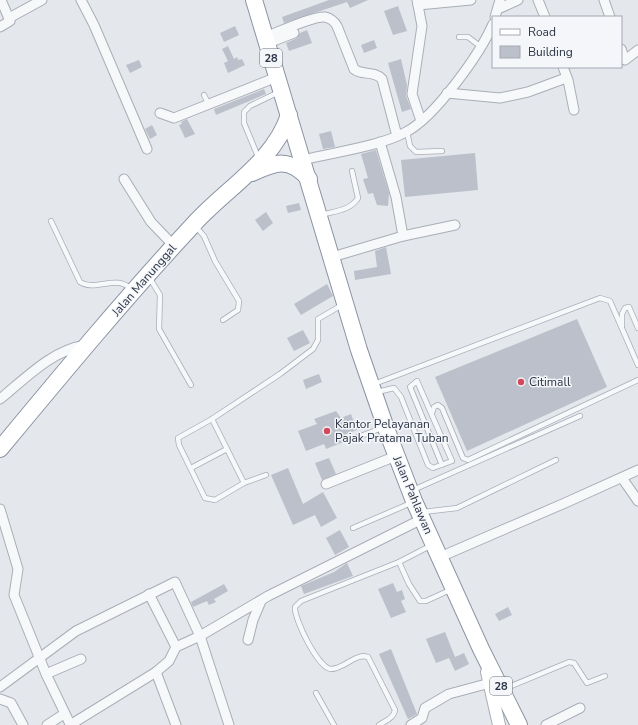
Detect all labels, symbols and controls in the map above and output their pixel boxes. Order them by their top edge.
legend [492,16,622,68]
text: Road [528,24,556,40]
text: Building [528,44,573,60]
road number: 28 [260,49,282,67]
street label: Jalan Manunggal [107,240,180,320]
place label: Citimall [529,374,571,390]
marker: Citimall [516,377,526,387]
place label: Kantor Pelayanan Pajak Pratama Tuban [335,416,449,446]
marker: Kantor Pelayanan Pajak Pratama Tuban [322,426,332,436]
street label: Jalan Pahlawan [389,453,437,537]
road number: 28 [490,677,512,695]

